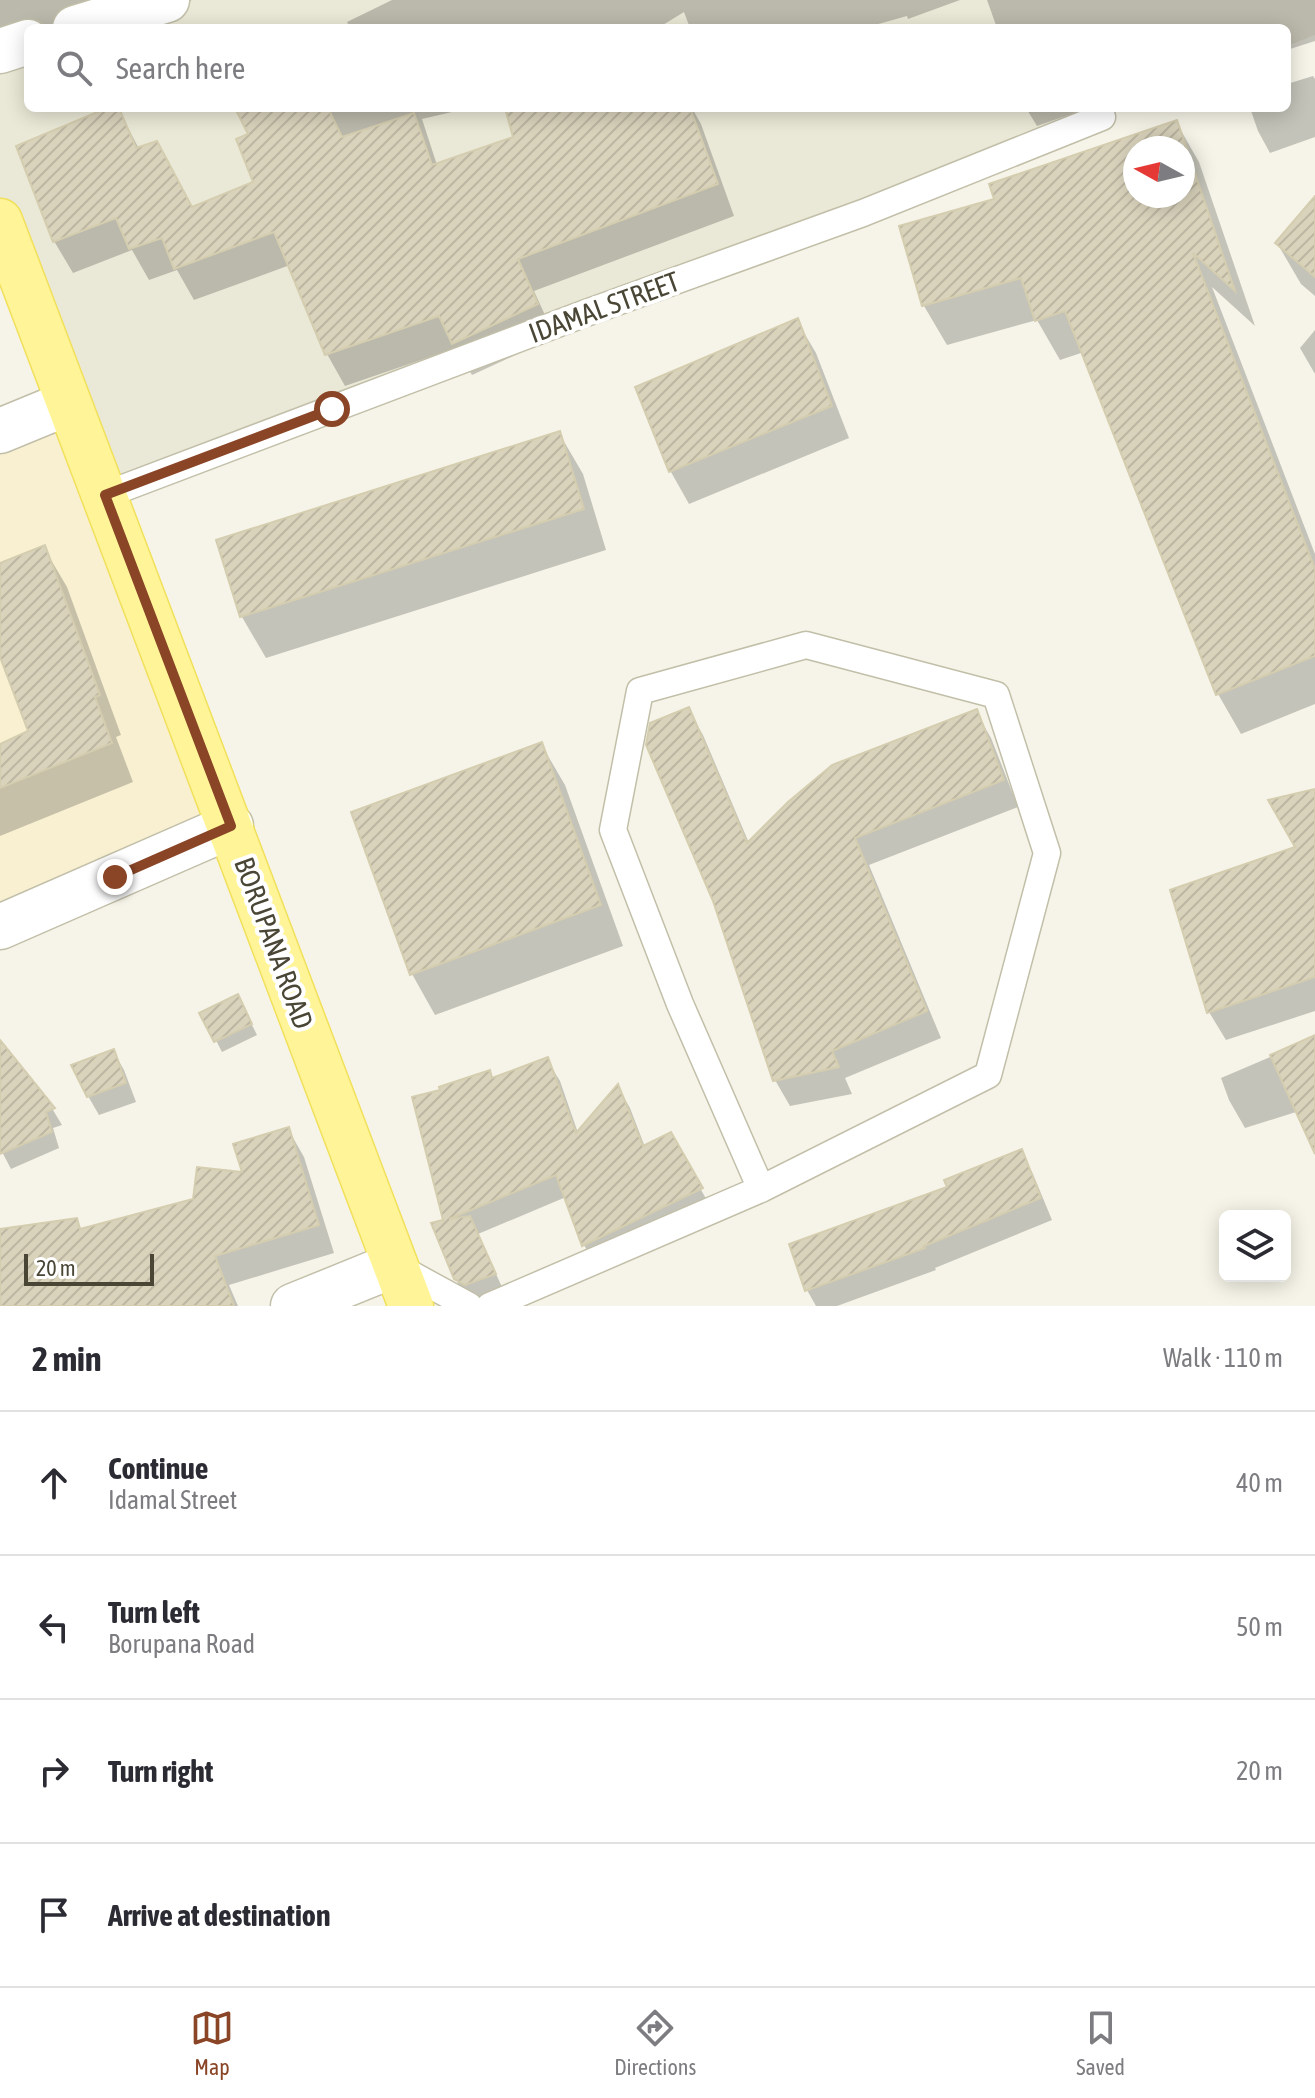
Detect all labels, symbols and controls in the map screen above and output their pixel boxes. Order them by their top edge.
search box [24,24,1291,112]
icon: search [52,46,96,90]
text: Search here [116,51,245,85]
north arrow [1123,136,1195,208]
street label: IDAMAL STREET [524,265,684,349]
route start [314,391,350,427]
street label: BORUPANA ROAD [228,853,320,1033]
route end [97,859,133,895]
map controls [1219,1210,1291,1282]
button: layers [1219,1210,1291,1282]
scale bar [24,1250,154,1286]
text: 20 m [36,1255,76,1281]
text: 2 min [32,1339,101,1378]
text: Walk · 110 m [1163,1343,1283,1373]
text: Continue [108,1451,208,1485]
icon: ahead [32,1461,76,1505]
text: 40 m [1236,1468,1283,1498]
text: Idamal Street [108,1485,237,1515]
text: Turn left [108,1595,200,1629]
icon: left [32,1605,76,1649]
text: 50 m [1236,1612,1283,1642]
text: Borupana Road [108,1629,255,1659]
icon: right [32,1749,76,1793]
text: Turn right [108,1754,214,1788]
text: 20 m [1236,1756,1283,1786]
icon: arrive [32,1893,76,1937]
text: Arrive at destination [108,1898,330,1932]
tab: Map [190,2006,234,2080]
tab: Directions [614,2006,696,2080]
tab: Saved [1076,2006,1125,2080]

